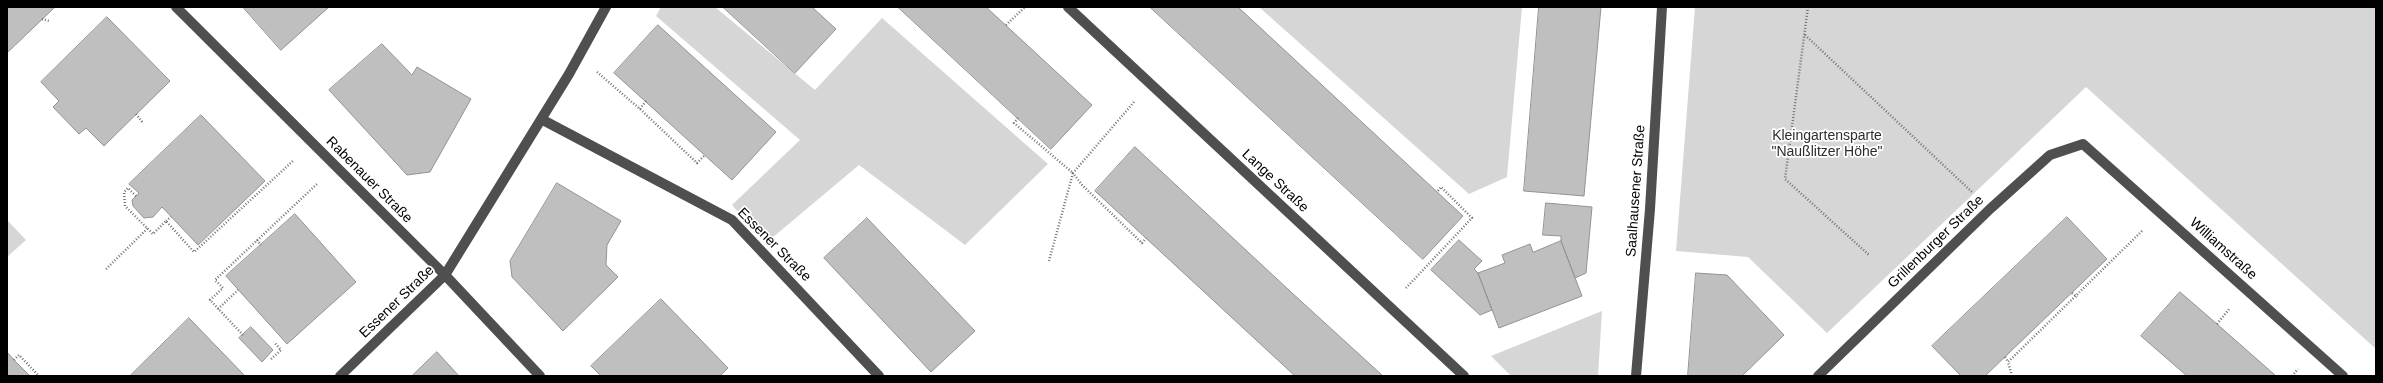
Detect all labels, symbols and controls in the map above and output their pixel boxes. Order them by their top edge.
street label: Saalhausener Straße [1623,124,1649,258]
park label: Kleingartensparte "Naußlitzer Höhe" [1771,128,1883,160]
street label: Rabenauer Straße [322,133,416,227]
street label: Lange Straße [1238,146,1312,216]
street label: Grillenburger Straße [1885,192,1987,292]
street label: Essener Straße [734,205,814,285]
street label: Williamstraße [2186,214,2260,284]
street label: Essener Straße [356,262,438,342]

